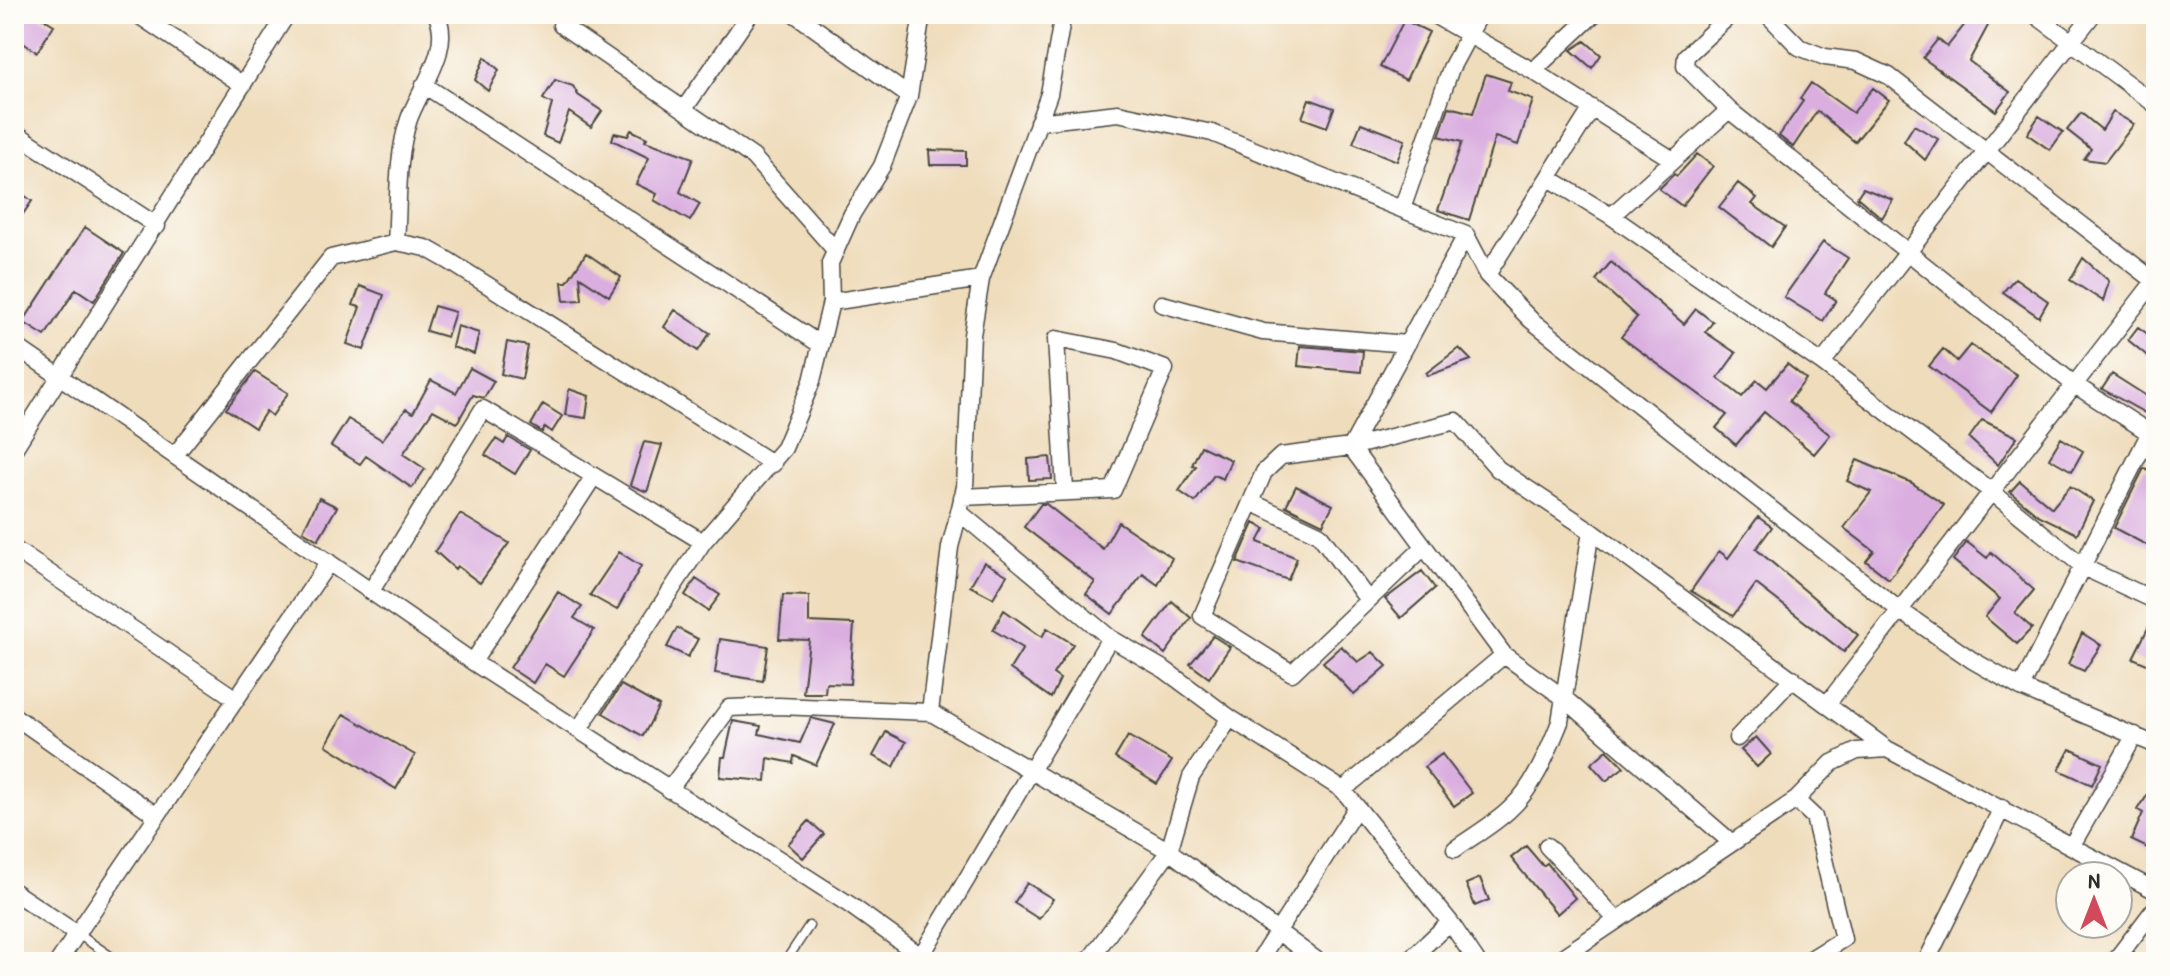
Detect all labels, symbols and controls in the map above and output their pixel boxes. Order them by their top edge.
north arrow [2054,860,2134,940]
text: N [2088,865,2100,895]

